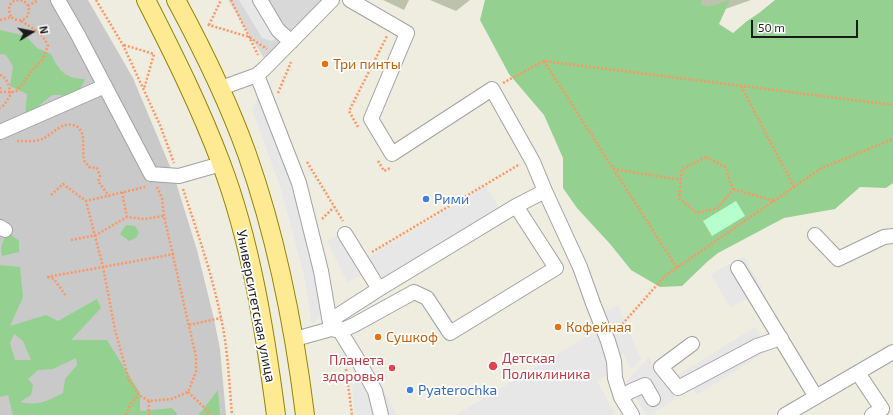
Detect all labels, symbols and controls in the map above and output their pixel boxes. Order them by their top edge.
north arrow [12,12,52,52]
scale bar [753,12,860,38]
text: 50 m [758,20,785,34]
text: N [37,25,51,35]
place label: Три пинты [333,56,401,72]
marker: Три пинты [320,59,330,69]
place label: Рими [434,191,469,207]
marker: Рими [421,194,431,204]
street label: Университетская улица [233,228,279,384]
place label: Кофейная [566,319,632,335]
marker: Кофейная [553,322,563,332]
place label: Сушкоф [386,329,438,345]
marker: Сушкоф [373,332,383,342]
place label: Детская Поликлиника [502,350,591,382]
place label: Планета здоровья [322,352,384,384]
marker: Детская Поликлиника [487,360,499,372]
marker: Планета здоровья [387,363,397,373]
place label: Pyaterochka [418,382,497,398]
marker: Pyaterochka [405,385,415,395]

